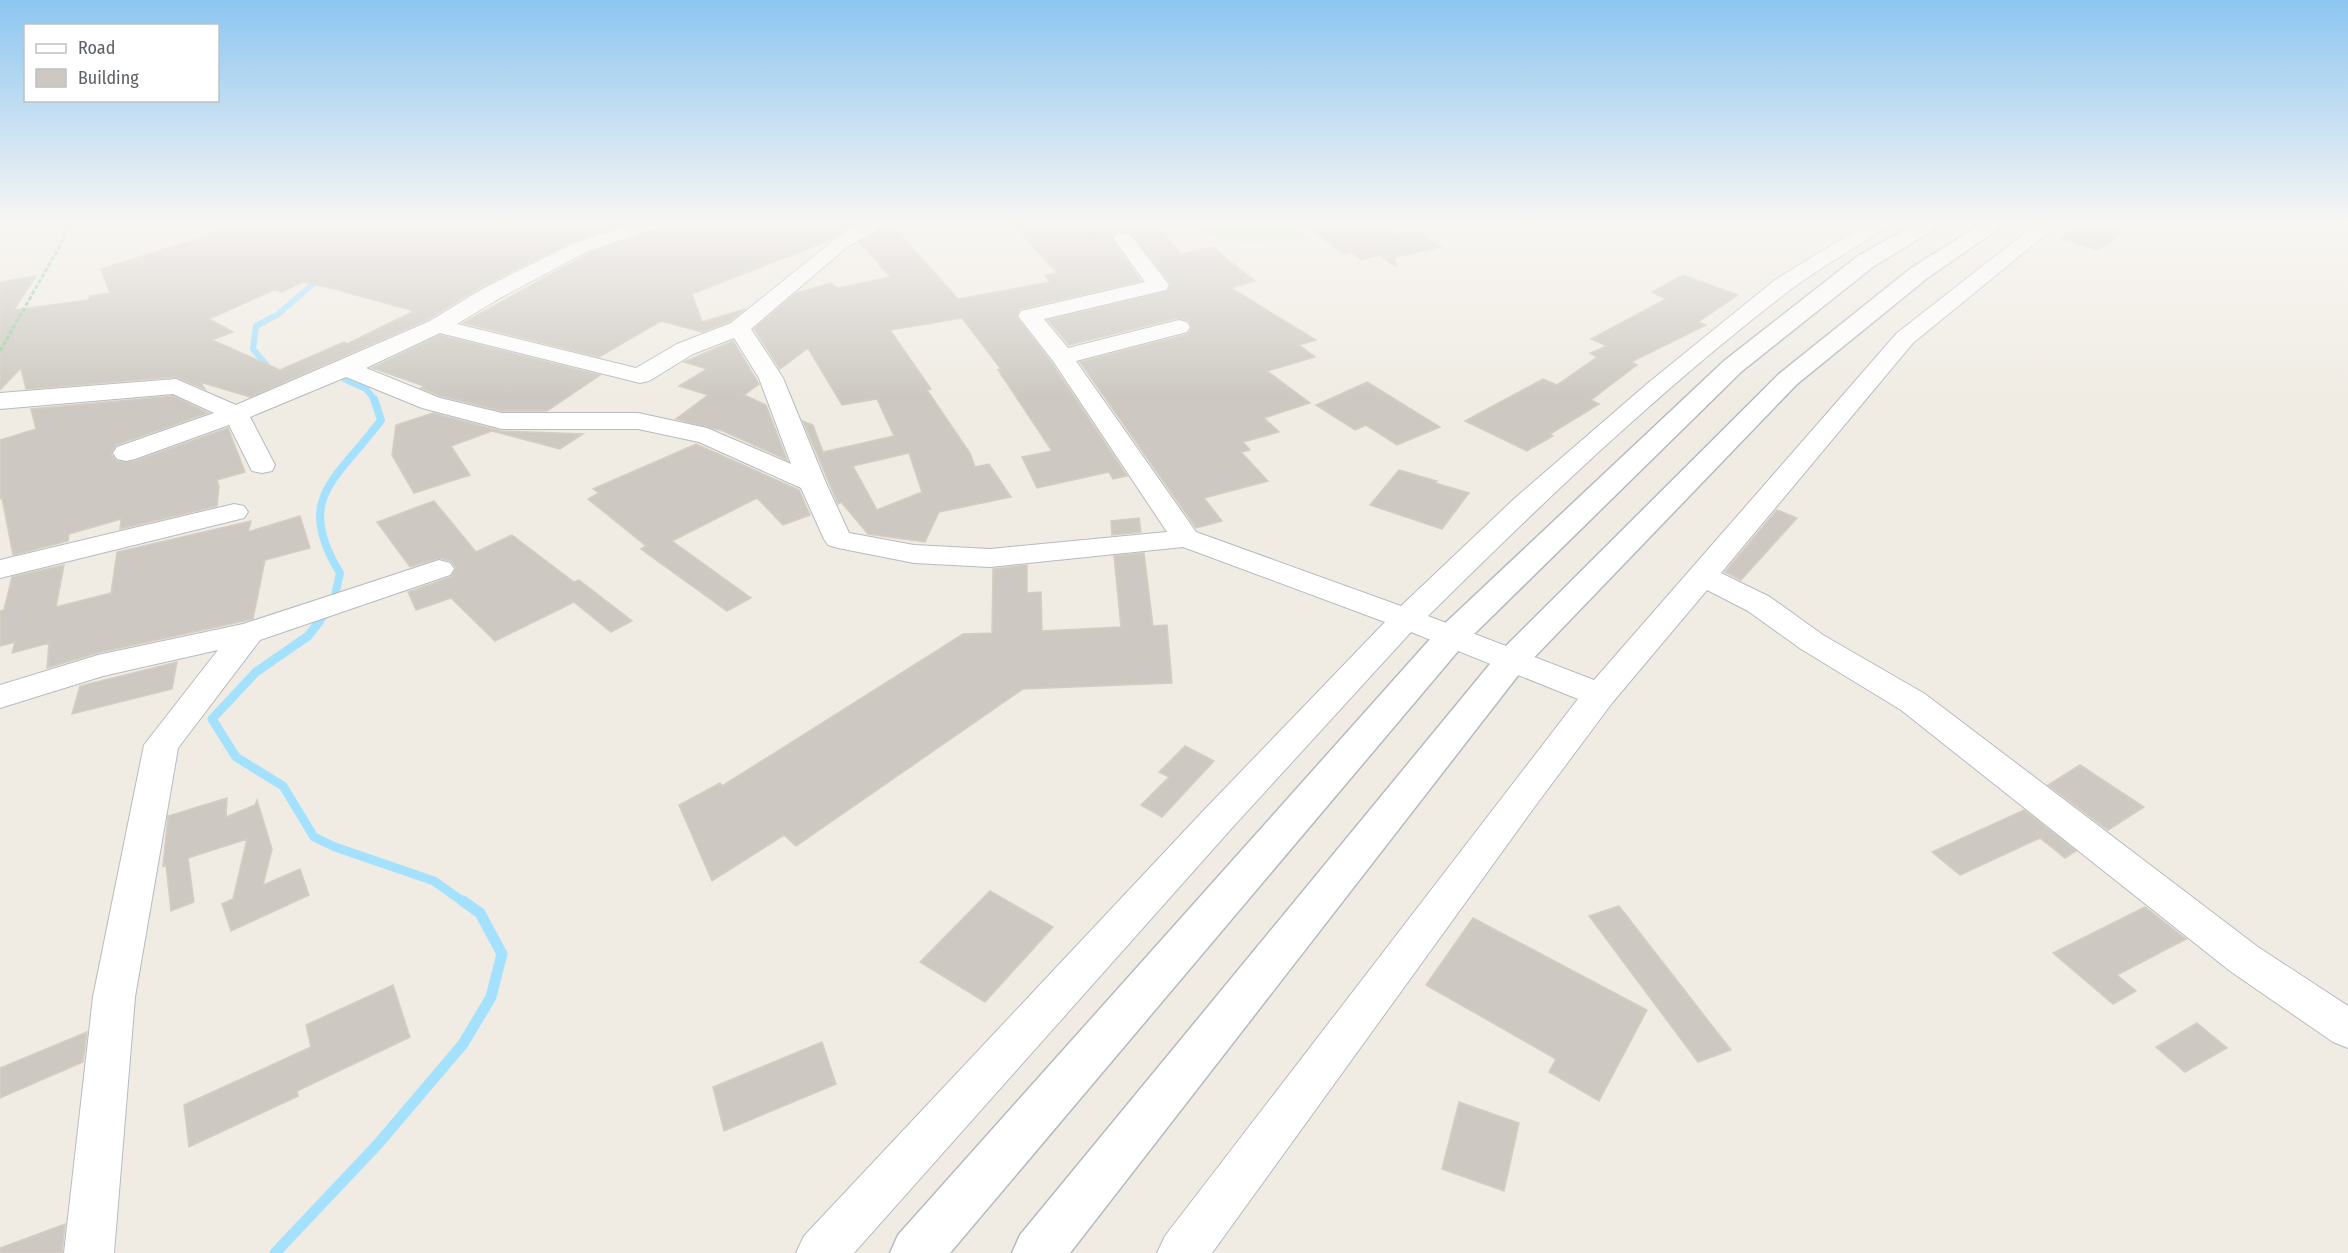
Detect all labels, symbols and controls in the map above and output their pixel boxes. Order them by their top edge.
legend [24,24,219,102]
text: Road [78,37,115,59]
text: Building [78,67,139,89]

